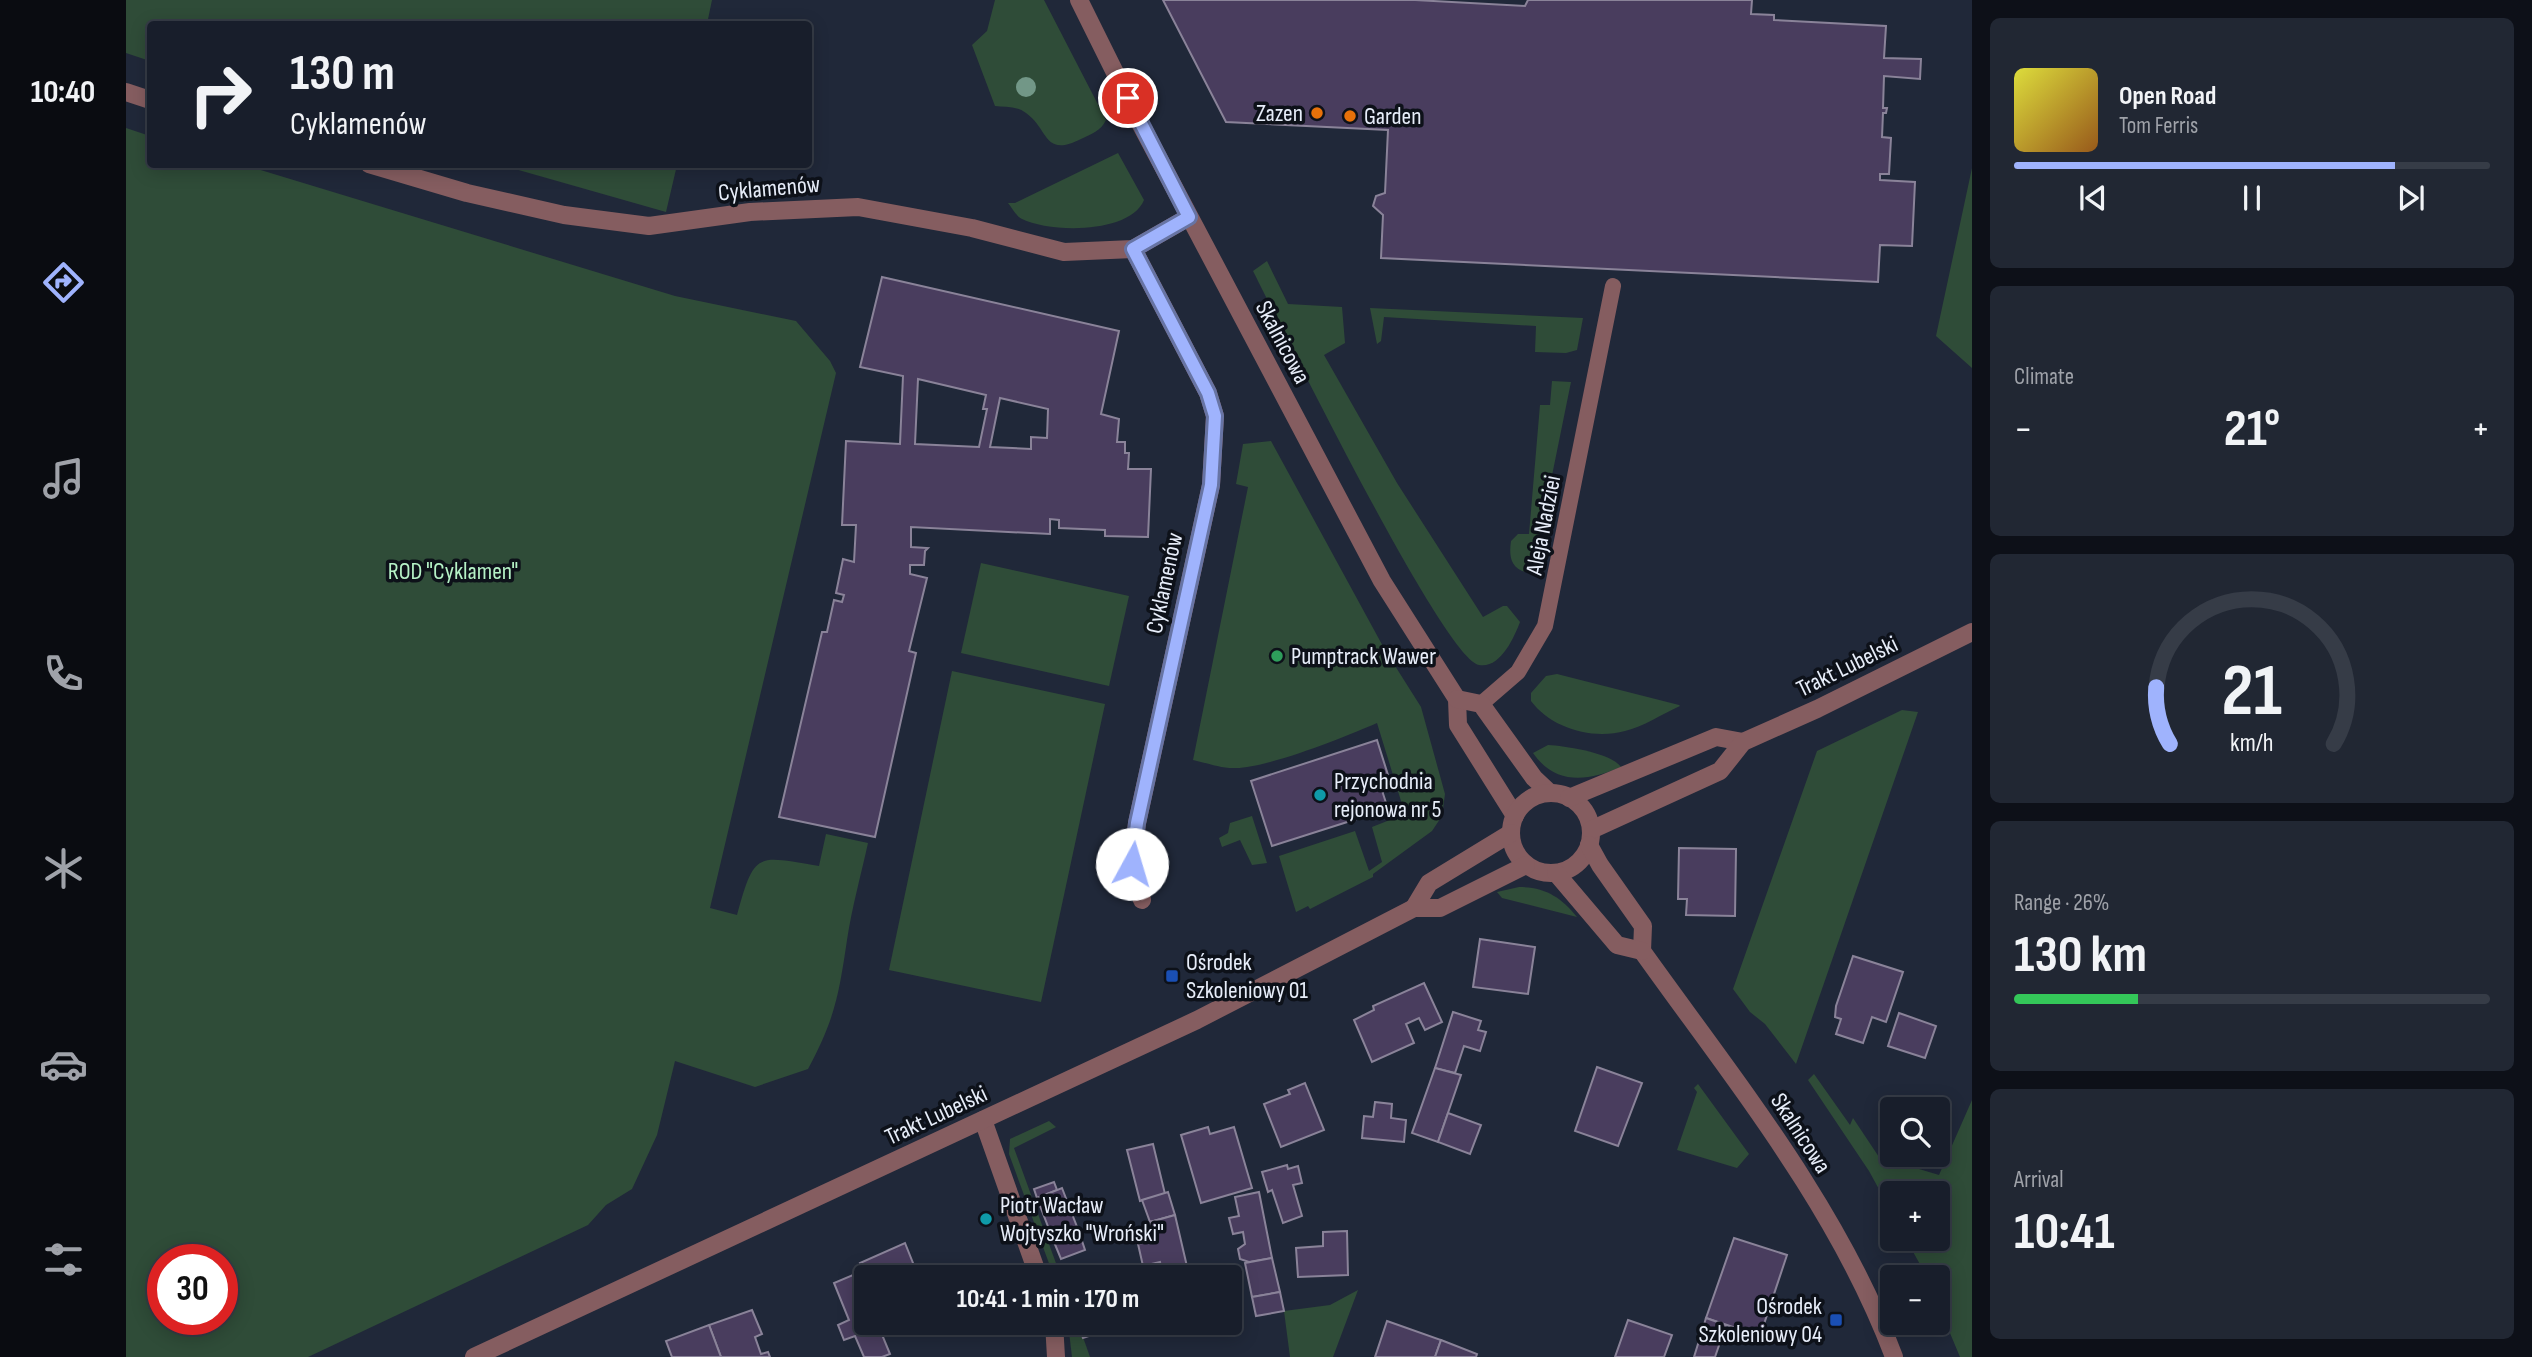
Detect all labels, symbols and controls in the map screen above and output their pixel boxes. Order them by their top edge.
text: 130 m [290,45,395,104]
icon: right [175,49,266,140]
pin [1098,68,1158,128]
text: 10:40 [31,73,95,112]
icon: arrive [1109,79,1147,117]
text: Open Road [2119,81,2216,112]
place label: Zazen [1256,99,1303,128]
place label: Garden [1364,102,1422,131]
text: Cyklamenów [290,105,426,144]
marker: Zazen [1309,105,1325,121]
marker: Garden [1342,108,1358,124]
text: Tom Ferris [2119,112,2198,140]
street label: Cyklamenów [717,170,821,207]
icon: previous [2074,179,2112,217]
icon: pause [2233,179,2271,217]
icon: next [2392,179,2430,217]
icon: directions [39,258,88,307]
street label: Skalnicowa [1249,296,1316,389]
text: Climate [2014,363,2074,391]
text: 21° [2224,398,2280,461]
text: − [2014,407,2033,452]
text: + [2471,407,2490,452]
icon: music [39,454,88,503]
street label: Aleja Nadziei [1519,473,1567,578]
street label: Cyklamenów [1140,530,1189,636]
park label: ROD "Cyklamen" [388,557,518,586]
street label: Trakt Lubelski [1792,629,1903,703]
place label: Pumptrack Wawer [1291,642,1436,671]
marker: Pumptrack Wawer [1269,648,1285,664]
icon: phone [39,649,88,698]
text: 21 [2222,649,2282,737]
text: km/h [2230,728,2274,759]
place label: Przychodnia rejonowa nr 5 [1334,767,1441,824]
marker: Przychodnia rejonowa nr 5 [1312,787,1328,803]
position arrow [1095,827,1169,901]
icon: climate [39,844,88,893]
text: Range · 26% [2014,889,2109,917]
text: 130 km [2014,924,2147,987]
place label: Ośrodek Szkoleniowy 01 [1186,948,1309,1005]
marker: Ośrodek Szkoleniowy 01 [1164,968,1180,984]
icon: car [39,1040,88,1089]
street label: Trakt Lubelski [881,1079,992,1152]
street label: Skalnicowa [1764,1088,1837,1179]
map controls [1880,1097,1950,1335]
button: search [1880,1097,1950,1167]
text: Arrival [2014,1166,2063,1194]
button: + [1880,1181,1950,1251]
place label: Piotr Wacław Wojtyszko "Wroński" [1000,1191,1164,1248]
text: 10:41 [2014,1201,2115,1264]
marker: Piotr Wacław Wojtyszko "Wroński" [978,1211,994,1227]
icon: filters [39,1235,88,1284]
speed limit sign: 30 [147,1244,238,1335]
button: − [1880,1265,1950,1335]
text: 10:41 · 1 min · 170 m [957,1284,1139,1315]
place label: Ośrodek Szkoleniowy 04 [1698,1292,1822,1349]
marker: Ośrodek Szkoleniowy 04 [1828,1312,1844,1328]

